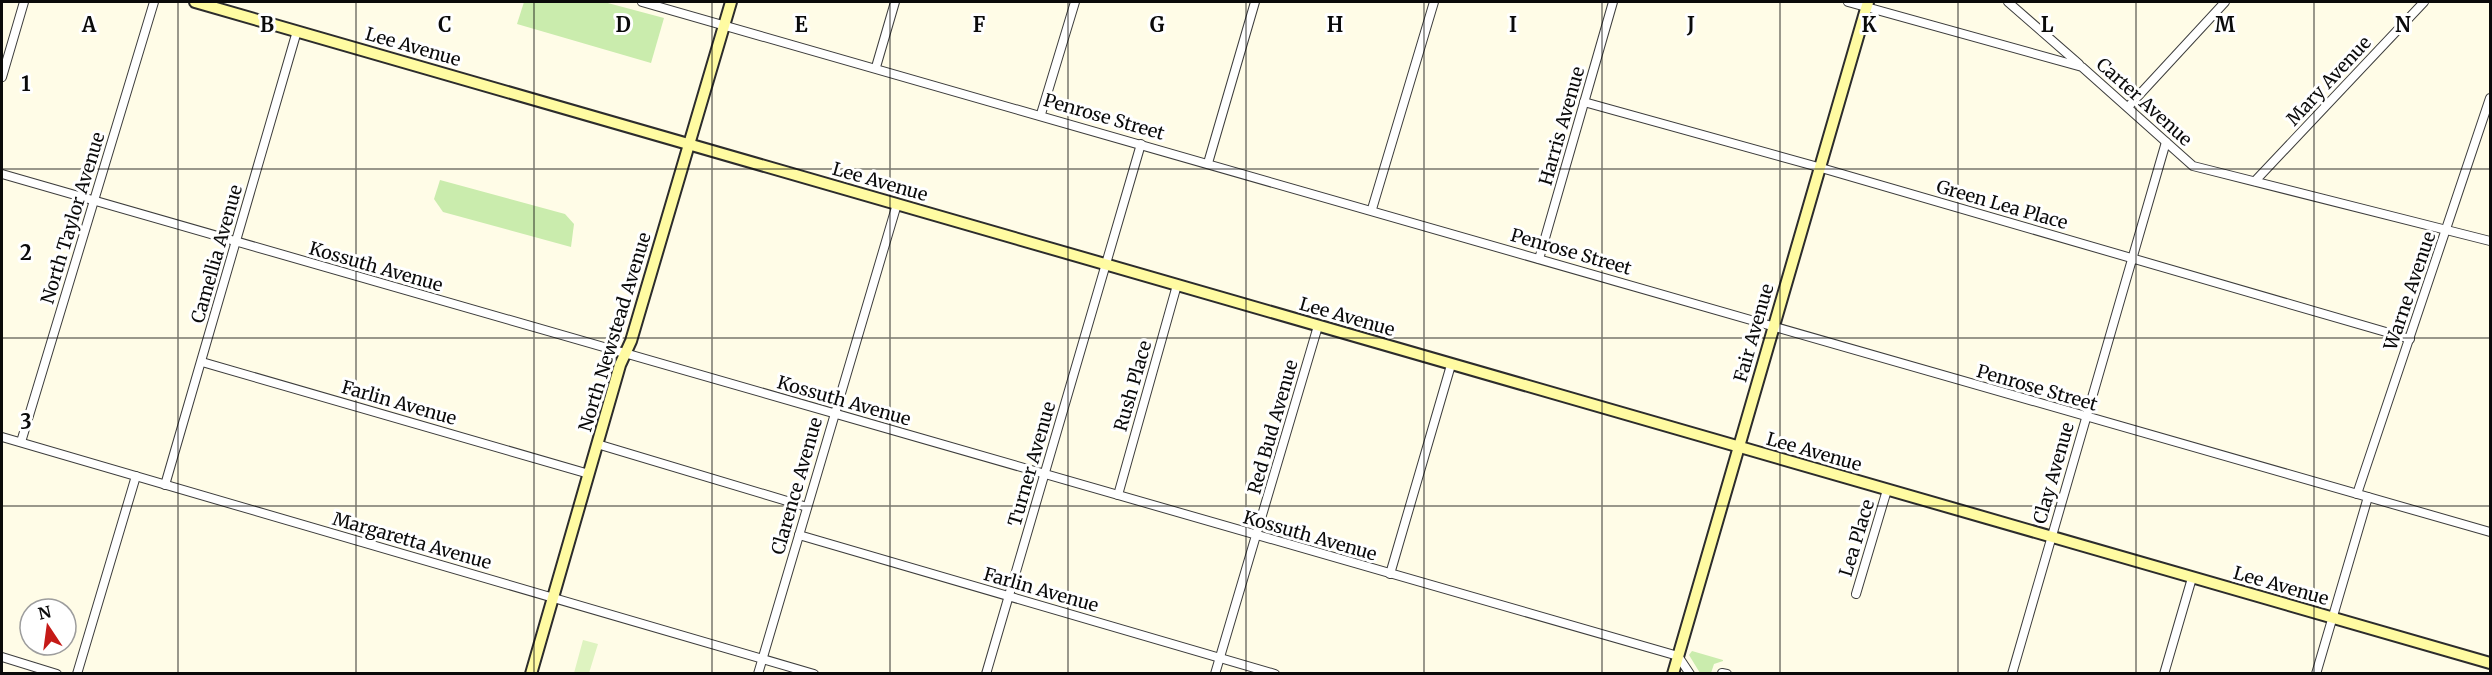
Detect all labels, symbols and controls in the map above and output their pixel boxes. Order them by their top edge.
text: A [81,12,97,37]
text: B [260,12,274,37]
text: C [438,12,452,37]
text: D [615,12,631,37]
text: E [794,12,808,37]
text: F [973,12,986,37]
text: G [1150,12,1165,37]
text: H [1327,12,1343,37]
text: I [1509,12,1517,37]
text: J [1686,12,1695,37]
text: K [1862,12,1877,37]
text: L [2041,12,2054,37]
text: M [2215,12,2236,37]
text: N [2395,12,2411,37]
street label: Lee Avenue [363,22,463,71]
street label: Mary Avenue [2281,31,2376,130]
street label: Carter Avenue [2092,53,2197,151]
street label: Harris Avenue [1534,64,1589,188]
text: 1 [21,71,31,96]
street label: Penrose Street [1041,88,1167,145]
street label: North Taylor Avenue [35,129,110,307]
street label: Lee Avenue [830,157,930,206]
street label: Green Lea Place [1934,175,2070,234]
street label: Camellia Avenue [186,182,247,326]
street label: Penrose Street [1508,223,1634,280]
street label: Warne Avenue [2378,229,2441,354]
street label: North Newstead Avenue [573,230,656,434]
street label: Kossuth Avenue [307,236,446,297]
text: 2 [20,240,32,265]
street label: Fair Avenue [1729,281,1779,385]
street label: Lee Avenue [1297,292,1397,341]
street label: Rush Place [1109,338,1156,434]
street label: Red Bud Avenue [1242,357,1303,497]
street label: Penrose Street [1974,359,2100,416]
street label: Kossuth Avenue [775,370,914,431]
street label: Farlin Avenue [339,375,459,430]
street label: Turner Avenue [1003,399,1060,529]
text: 3 [20,409,32,434]
street label: Clarence Avenue [766,415,827,557]
street label: Clay Avenue [2028,419,2079,526]
street label: Lee Avenue [1764,427,1864,476]
street label: Lea Place [1834,496,1879,579]
street label: Kossuth Avenue [1241,505,1380,566]
street label: Margaretta Avenue [330,507,494,574]
street label: Lee Avenue [2231,561,2331,610]
street label: Farlin Avenue [981,562,1101,617]
north arrow [18,597,78,657]
text: N [36,601,53,624]

